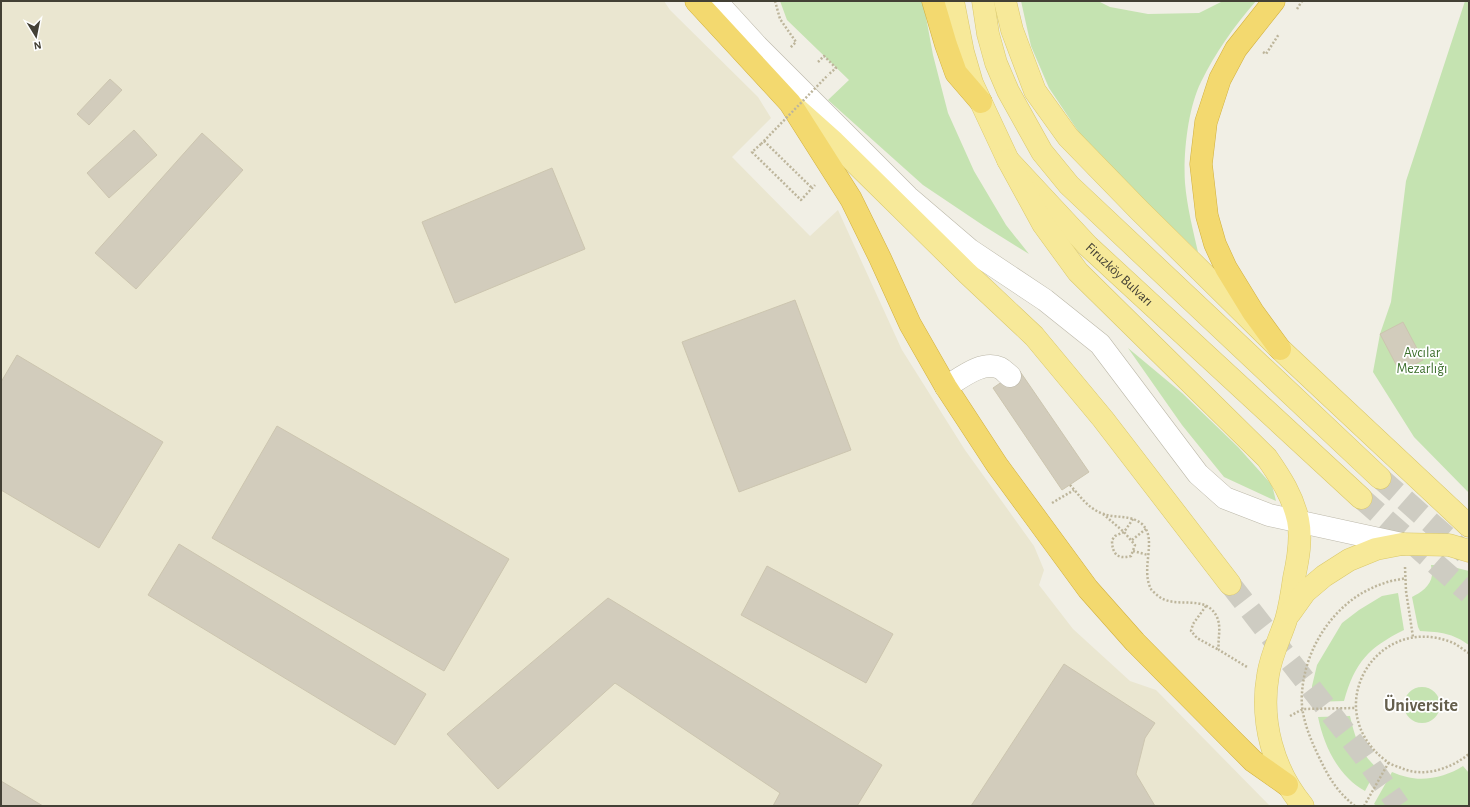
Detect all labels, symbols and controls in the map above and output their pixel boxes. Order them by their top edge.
north arrow [16,16,56,56]
text: N [33,39,42,51]
street label: Firuzköy Bulvarı [1083,240,1155,309]
park label: Avcılar Mezarlığı [1397,346,1447,376]
district label: Üniversite [1384,694,1458,715]

